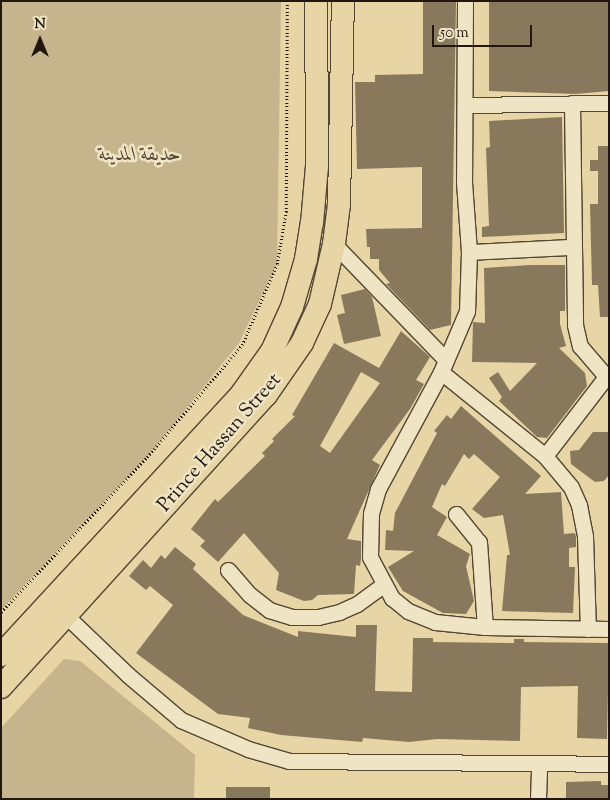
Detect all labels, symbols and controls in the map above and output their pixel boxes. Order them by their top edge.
north arrow [15,15,65,65]
text: N [34,15,46,35]
scale bar [435,15,535,47]
text: 50 m [440,23,469,44]
park label: حديقة المدينة [99,143,181,167]
street label: Prince Hassan Street [153,369,287,517]

